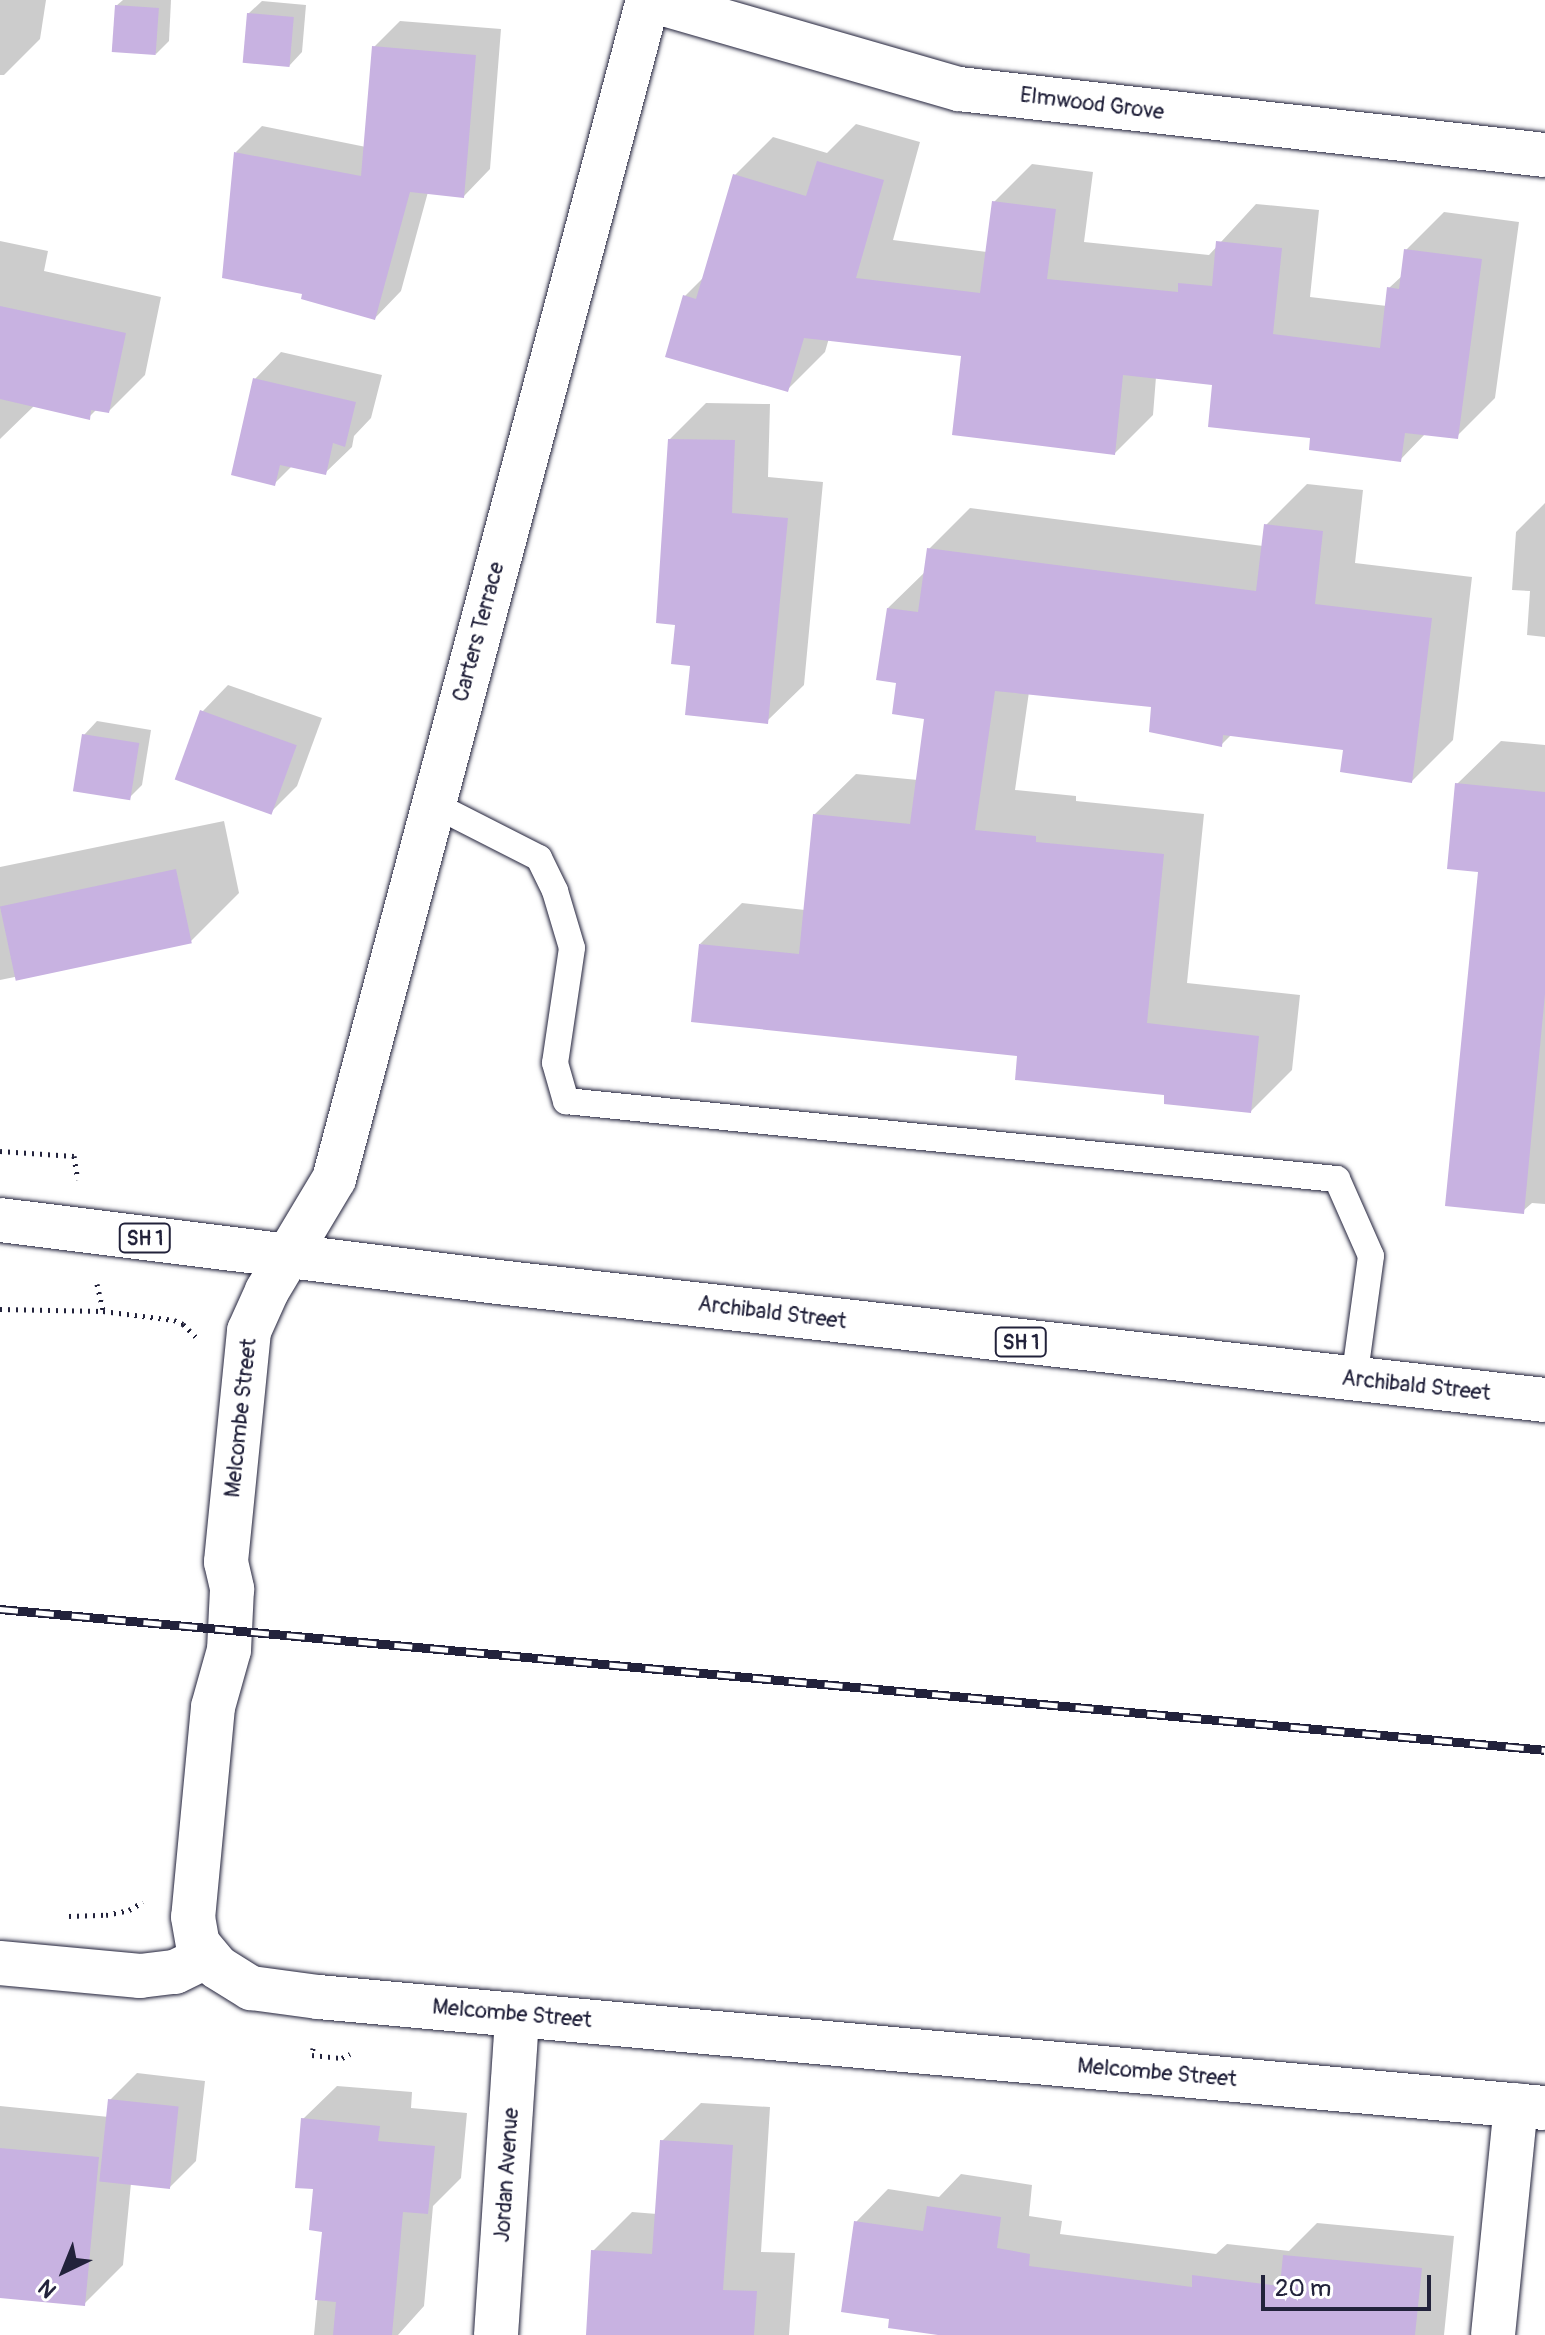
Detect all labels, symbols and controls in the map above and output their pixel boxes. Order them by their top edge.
street label: Elmwood Grove [1019,82,1165,126]
street label: Carters Terrace [448,559,510,705]
road number: SH 1 [117,1222,173,1254]
street label: Archibald Street [696,1291,848,1335]
road number: SH 1 [993,1326,1049,1358]
street label: Melcombe Street [220,1337,262,1499]
street label: Archibald Street [1340,1365,1492,1407]
street label: Melcombe Street [431,1994,593,2034]
street label: Melcombe Street [1076,2053,1238,2093]
street label: Jordan Avenue [489,2107,525,2243]
north arrow [24,2231,104,2311]
scale bar [1265,2259,1435,2309]
text: N [33,2273,63,2304]
text: 20 m [1275,2274,1331,2303]

